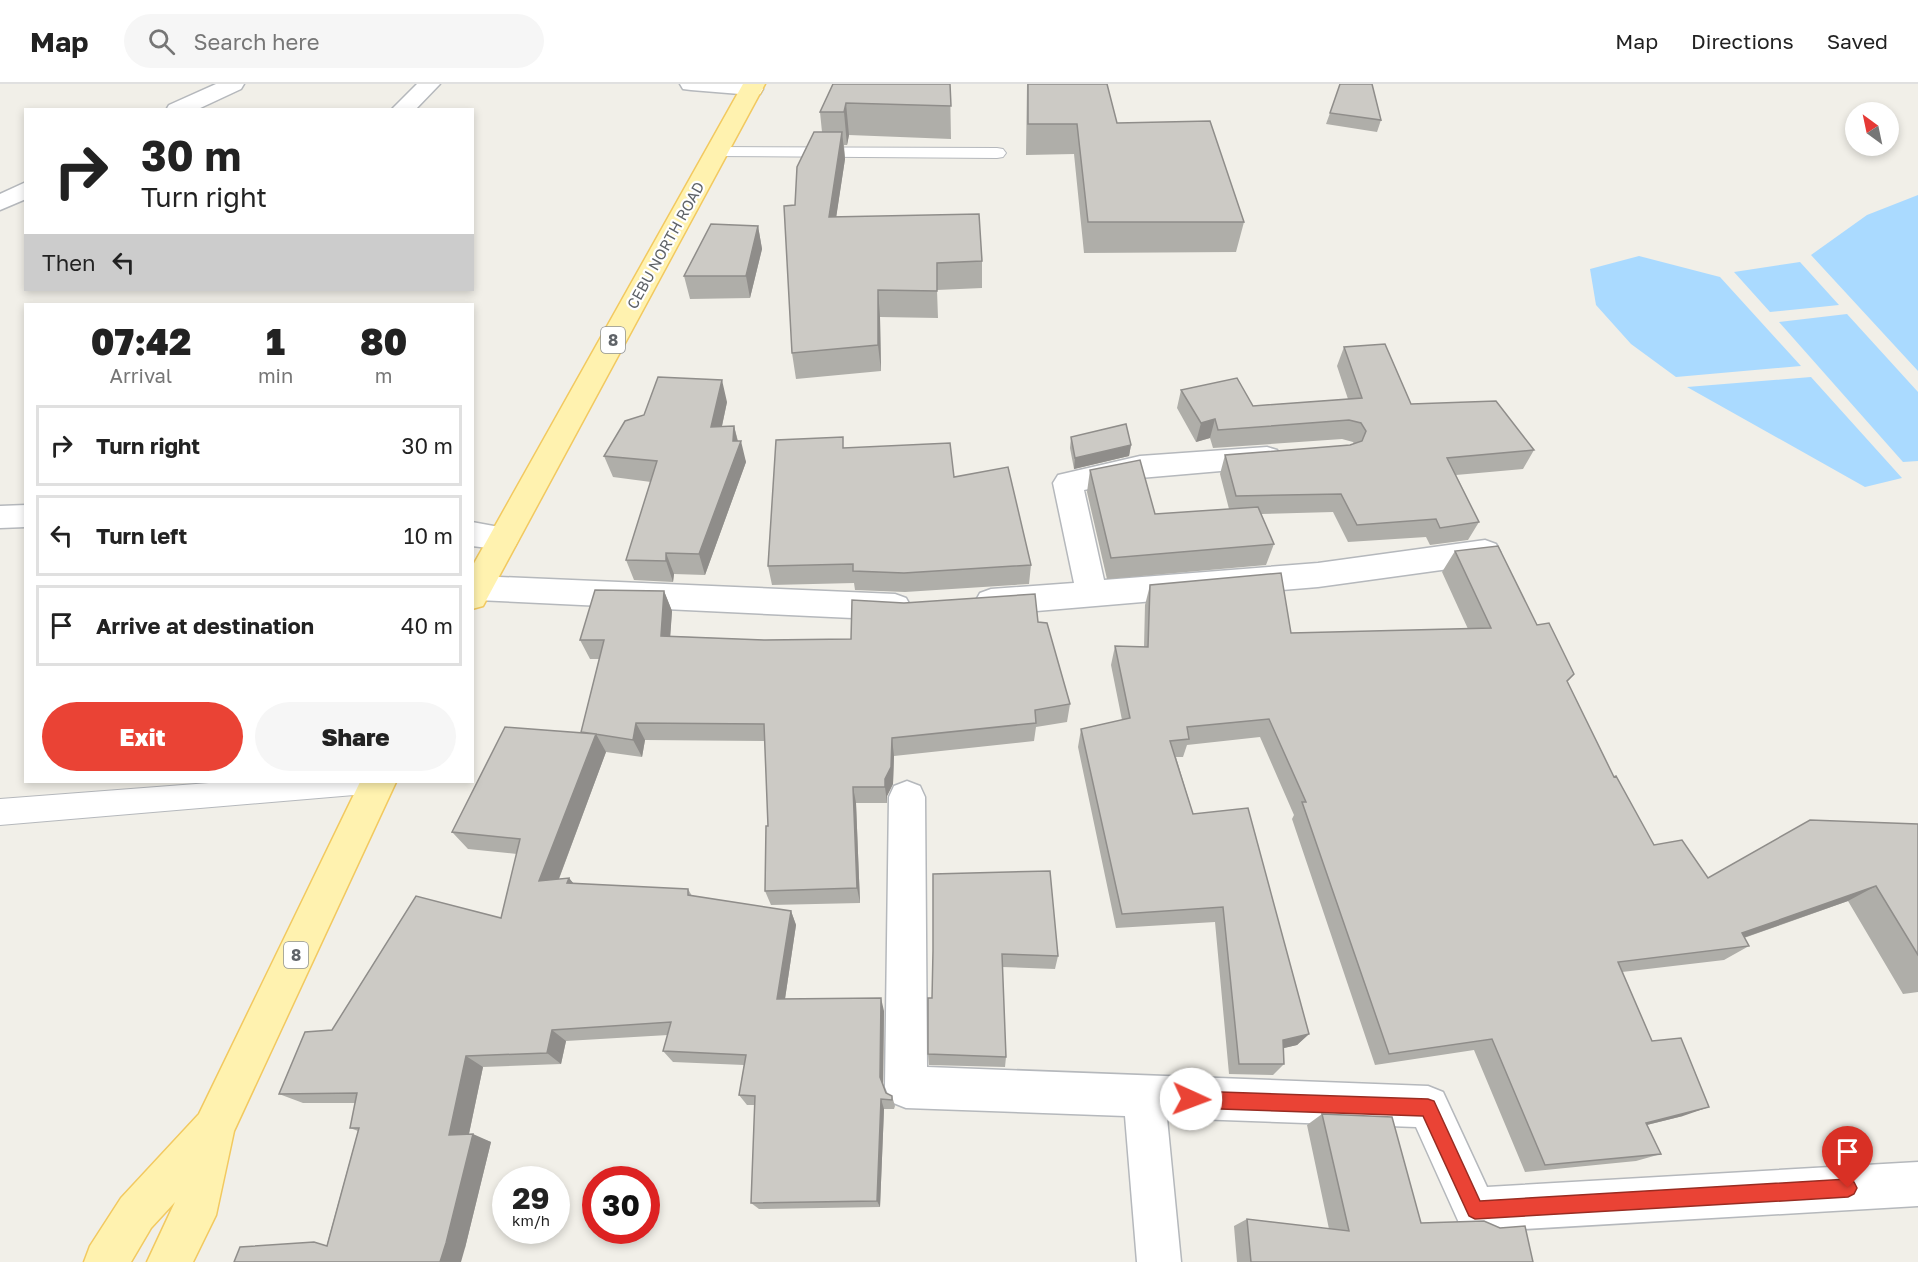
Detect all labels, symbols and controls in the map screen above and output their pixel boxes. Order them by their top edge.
search box [124,14,544,68]
text: Map [30,25,88,58]
icon: search [145,25,178,58]
text: Search here [193,28,319,55]
text: Map [1615,28,1658,54]
text: Directions [1691,28,1794,54]
text: Saved [1827,28,1888,54]
north arrow [1845,102,1899,156]
map controls [1845,102,1899,156]
text: 30 m [141,130,241,180]
icon: right [42,132,120,210]
street label: CEBU NORTH ROAD [623,178,707,312]
text: Turn right [141,181,267,213]
icon: left [107,246,140,279]
text: Then [42,249,95,276]
text: 07:42 [91,320,191,363]
text: 1 [266,320,285,363]
text: 80 [360,320,407,363]
road number: 8 [601,327,625,353]
text: Arrival [110,363,172,387]
text: min [258,363,293,387]
text: m [375,363,392,387]
icon: right [45,429,78,462]
text: Turn right [96,432,200,459]
text: 30 m [402,432,453,459]
icon: left [45,519,78,552]
text: Turn left [96,522,187,549]
text: 10 m [404,522,453,549]
icon: arrive [45,609,78,642]
text: Arrive at destination [96,612,314,639]
text: 40 m [401,612,453,639]
button: Exit [42,702,243,771]
button: Share [255,702,456,771]
road number: 8 [284,942,308,968]
position arrow [1159,1067,1223,1131]
pin [1822,1126,1873,1188]
icon: arrive [1831,1135,1864,1168]
speed limit sign: 30 [582,1166,660,1244]
text: 29 [512,1180,550,1216]
text: km/h [512,1211,550,1229]

